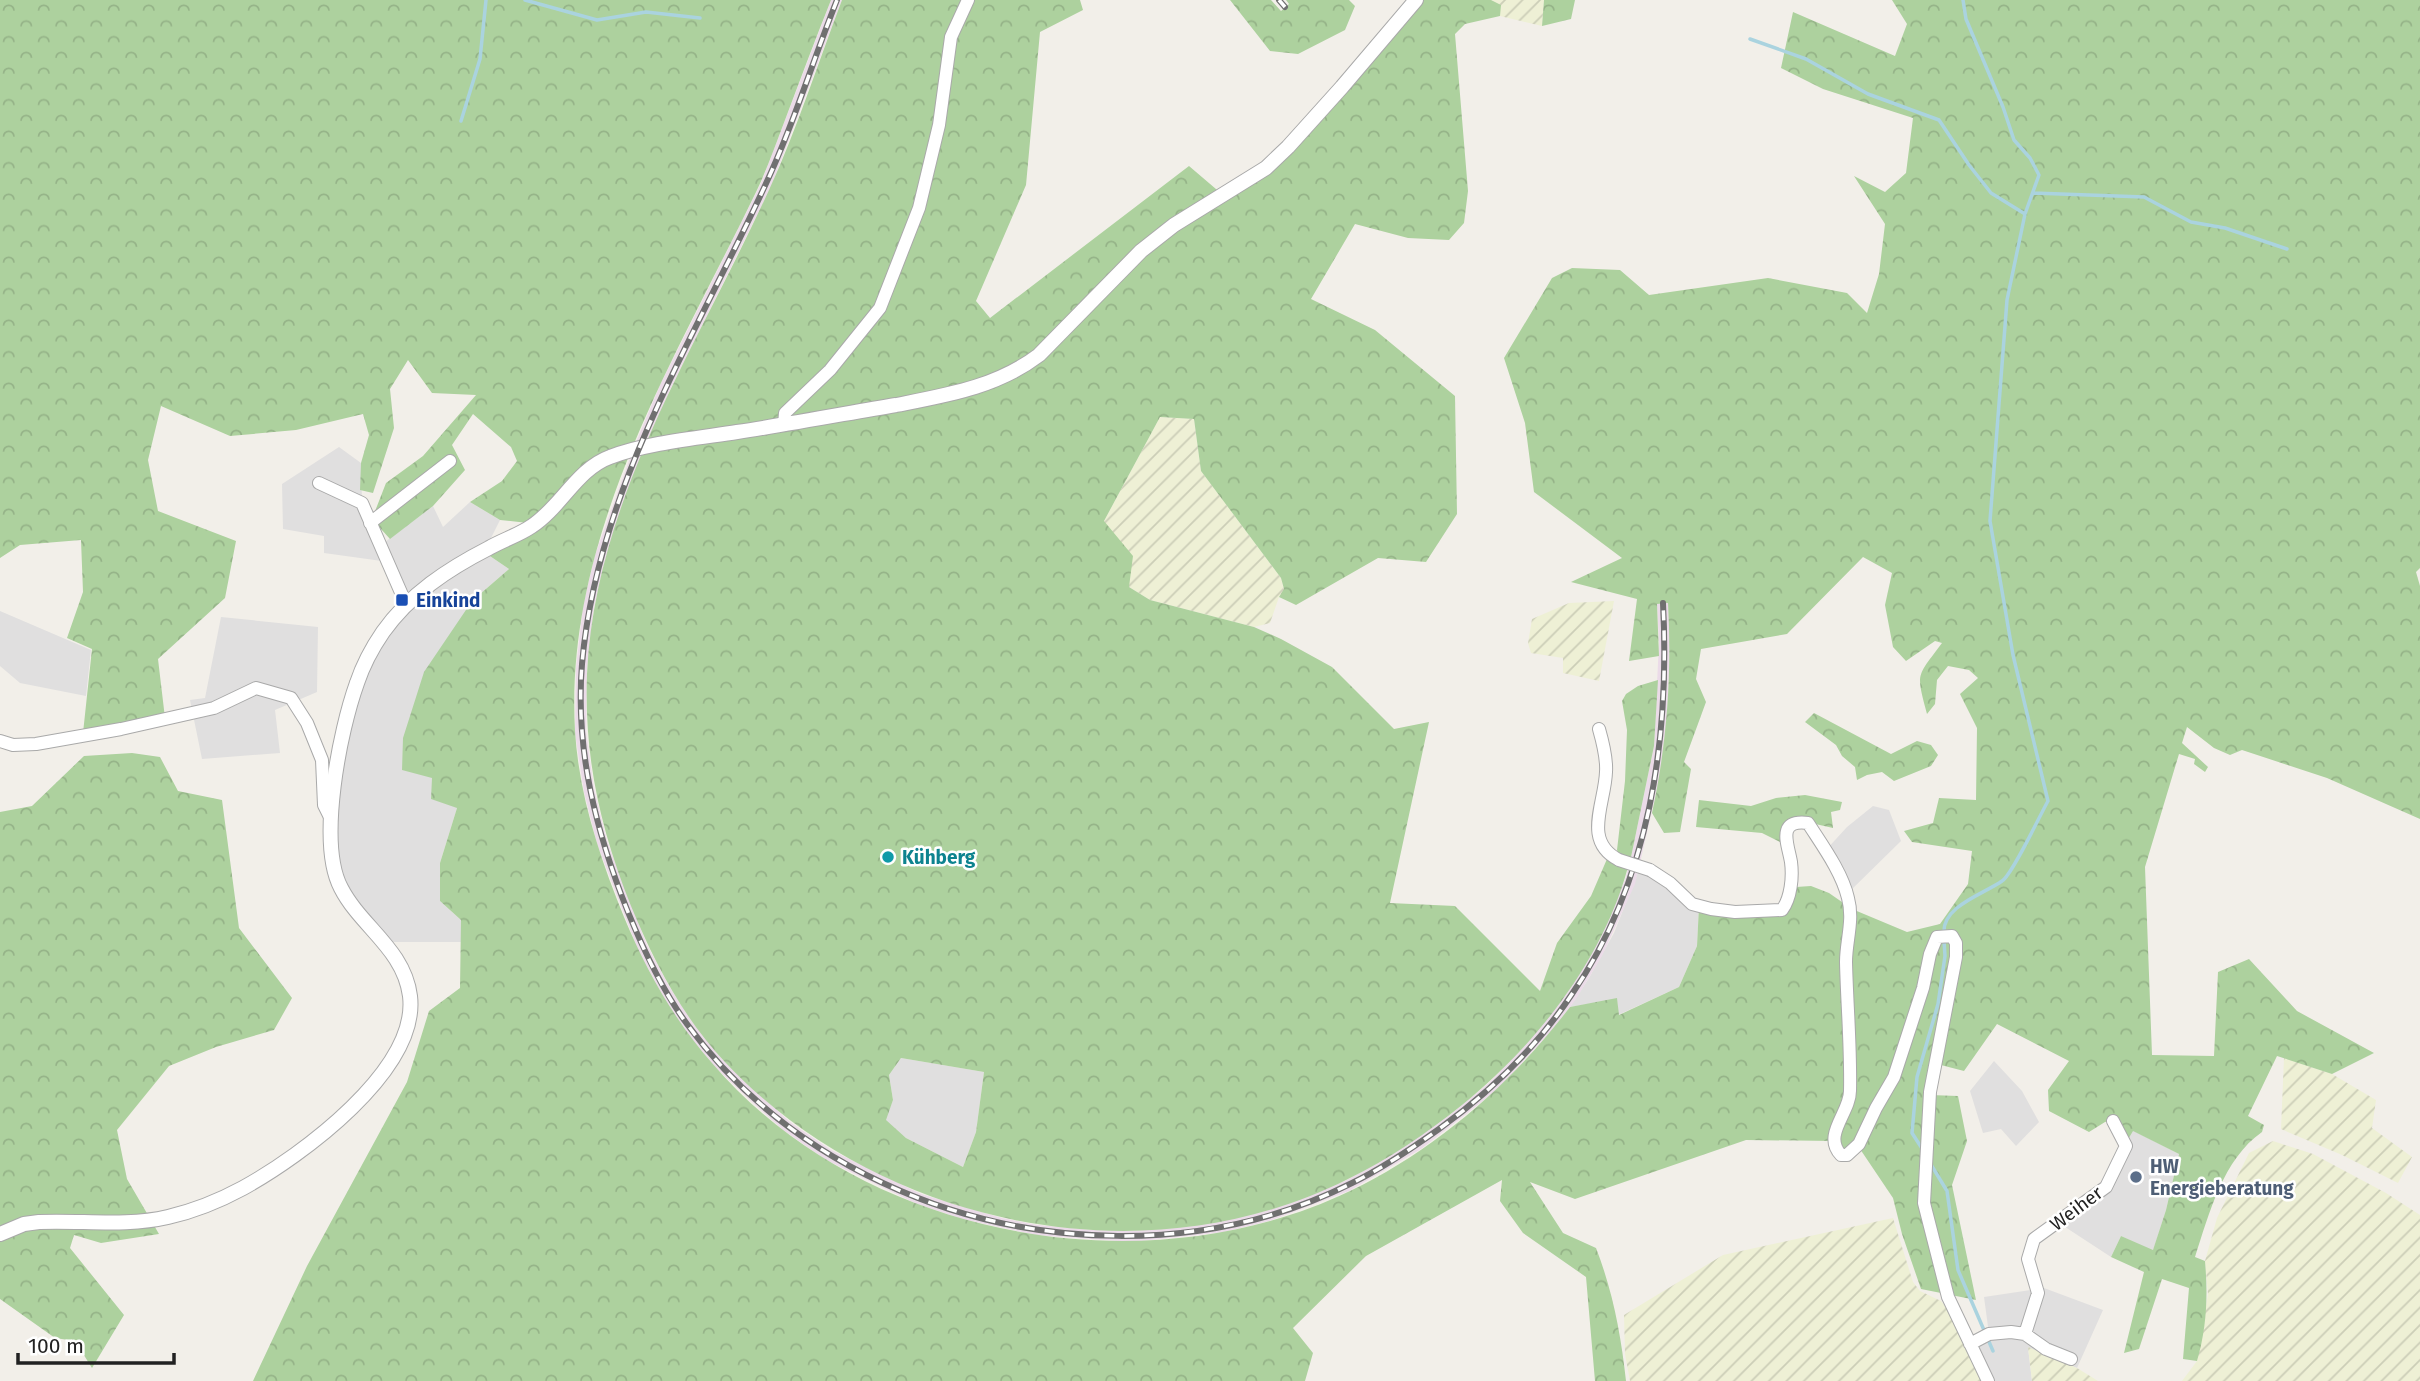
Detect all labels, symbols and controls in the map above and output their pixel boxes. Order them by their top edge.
place label: Einkind [416,589,481,612]
marker: Einkind [394,592,410,608]
place label: Kühberg [902,846,976,869]
marker: Kühberg [880,849,896,865]
place label: HW Energieberatung [2150,1155,2294,1200]
marker: HW Energieberatung [2128,1169,2144,1185]
street label: Weiher [2045,1181,2108,1236]
scale bar [18,1322,173,1366]
text: 100 m [28,1333,84,1359]

